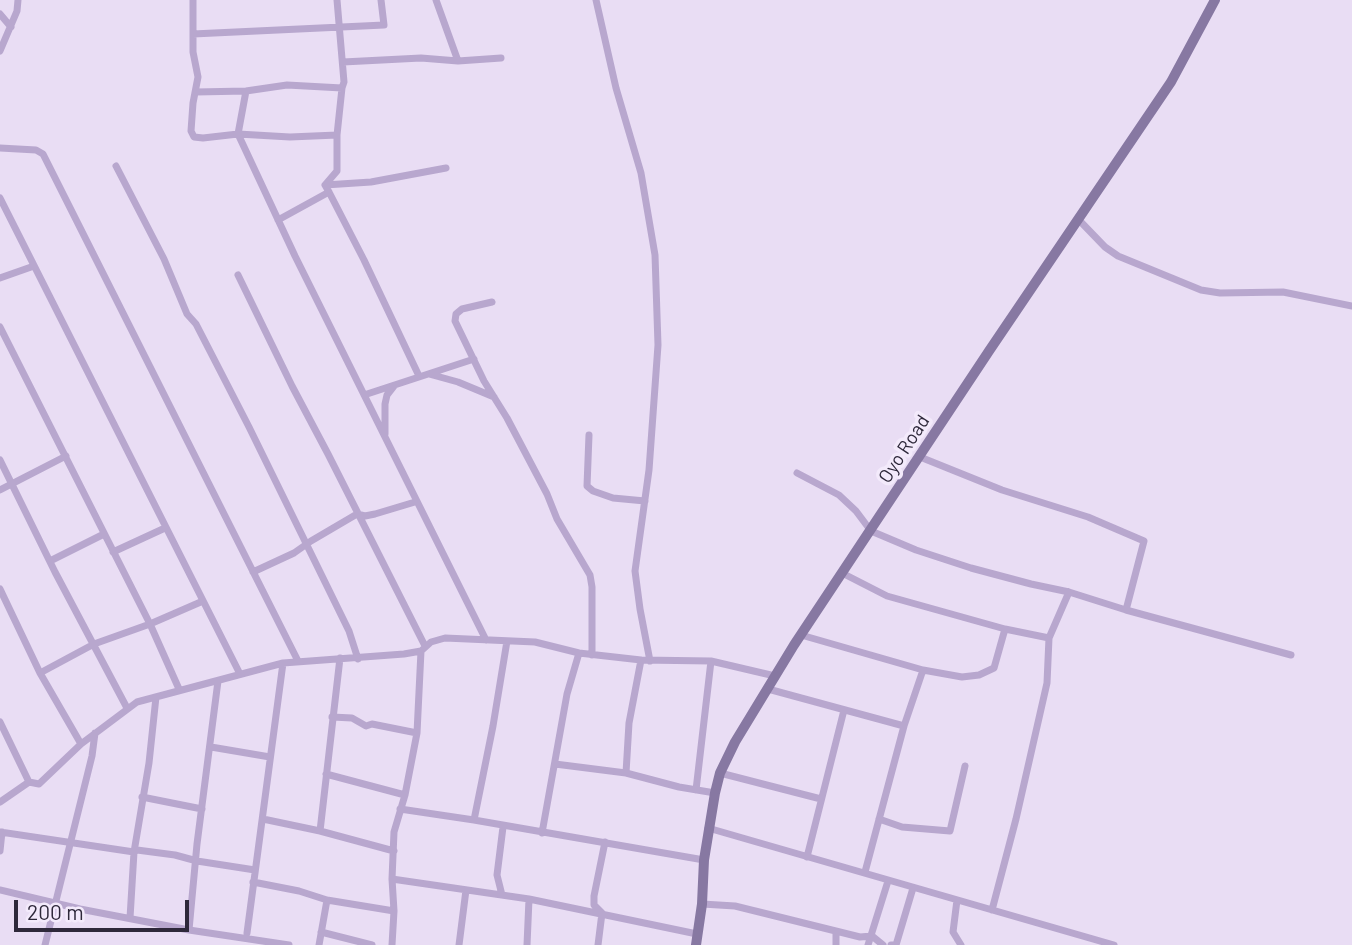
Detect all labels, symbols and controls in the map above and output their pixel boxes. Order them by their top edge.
street label: Oyo Road [874,411,934,487]
scale bar [18,886,192,930]
text: 200 m [27,899,84,924]

